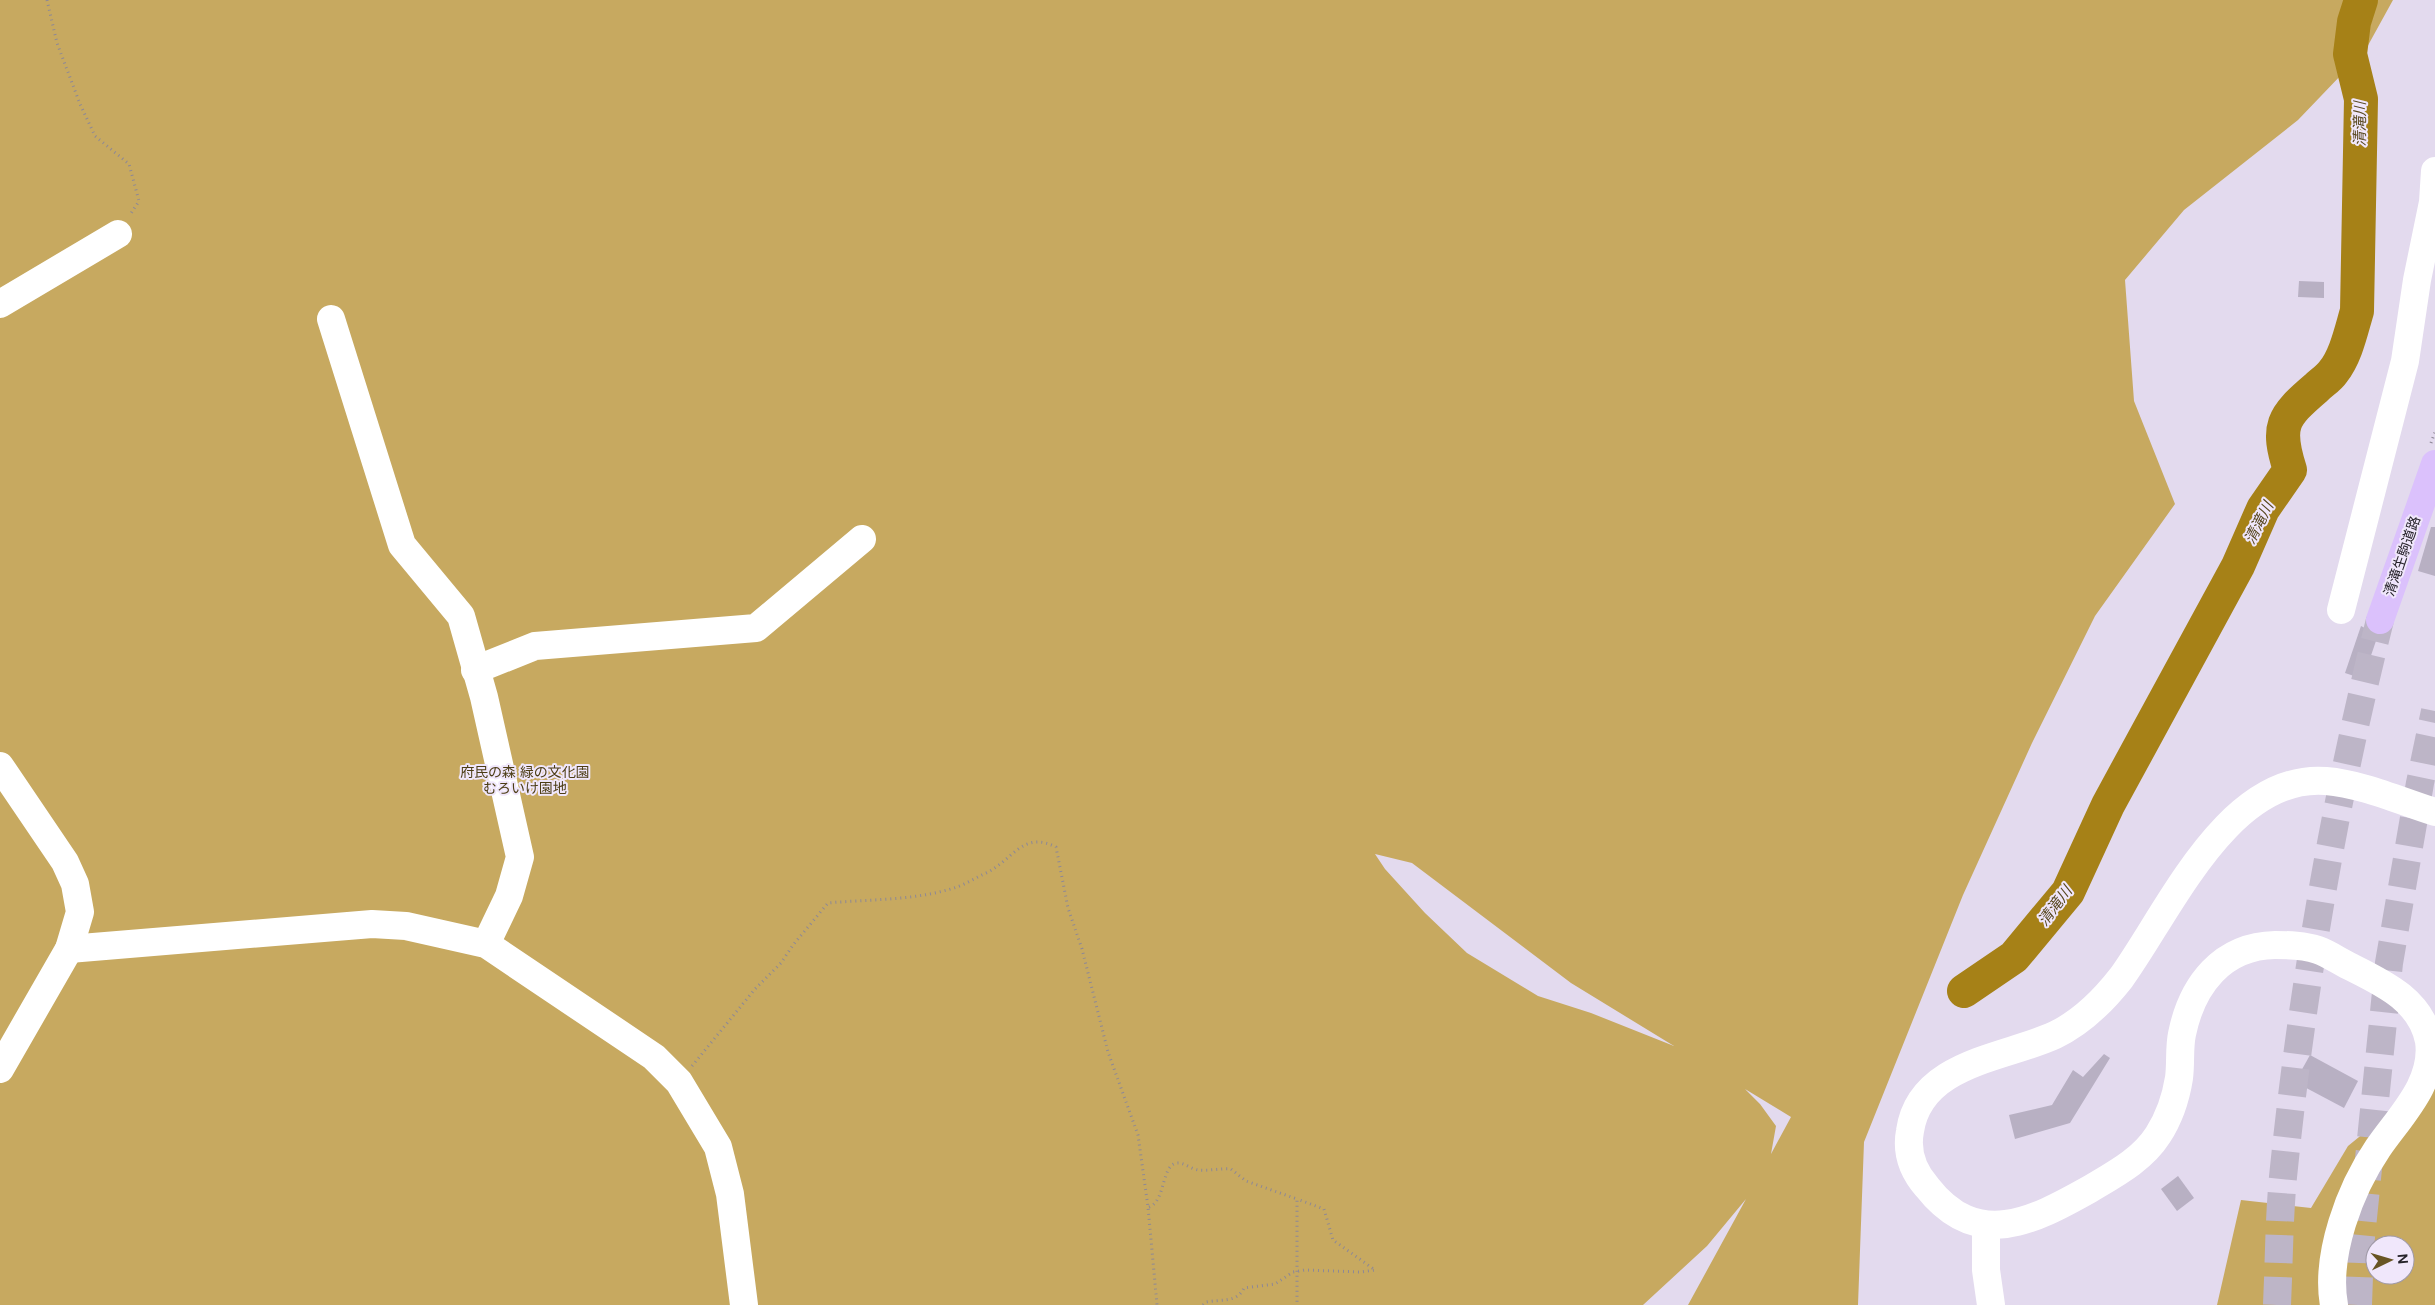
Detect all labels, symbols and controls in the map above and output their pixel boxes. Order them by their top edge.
water label: 清滝川 [2350,100,2370,147]
water label: 清滝川 [2240,497,2279,548]
street label: 清滝生駒道路 [2380,513,2424,599]
park label: 府民の森 緑の文化園 むろいけ園地 [460,763,590,797]
water label: 清滝川 [2033,880,2078,930]
north arrow [2365,1235,2415,1285]
text: N [2394,1253,2412,1265]

